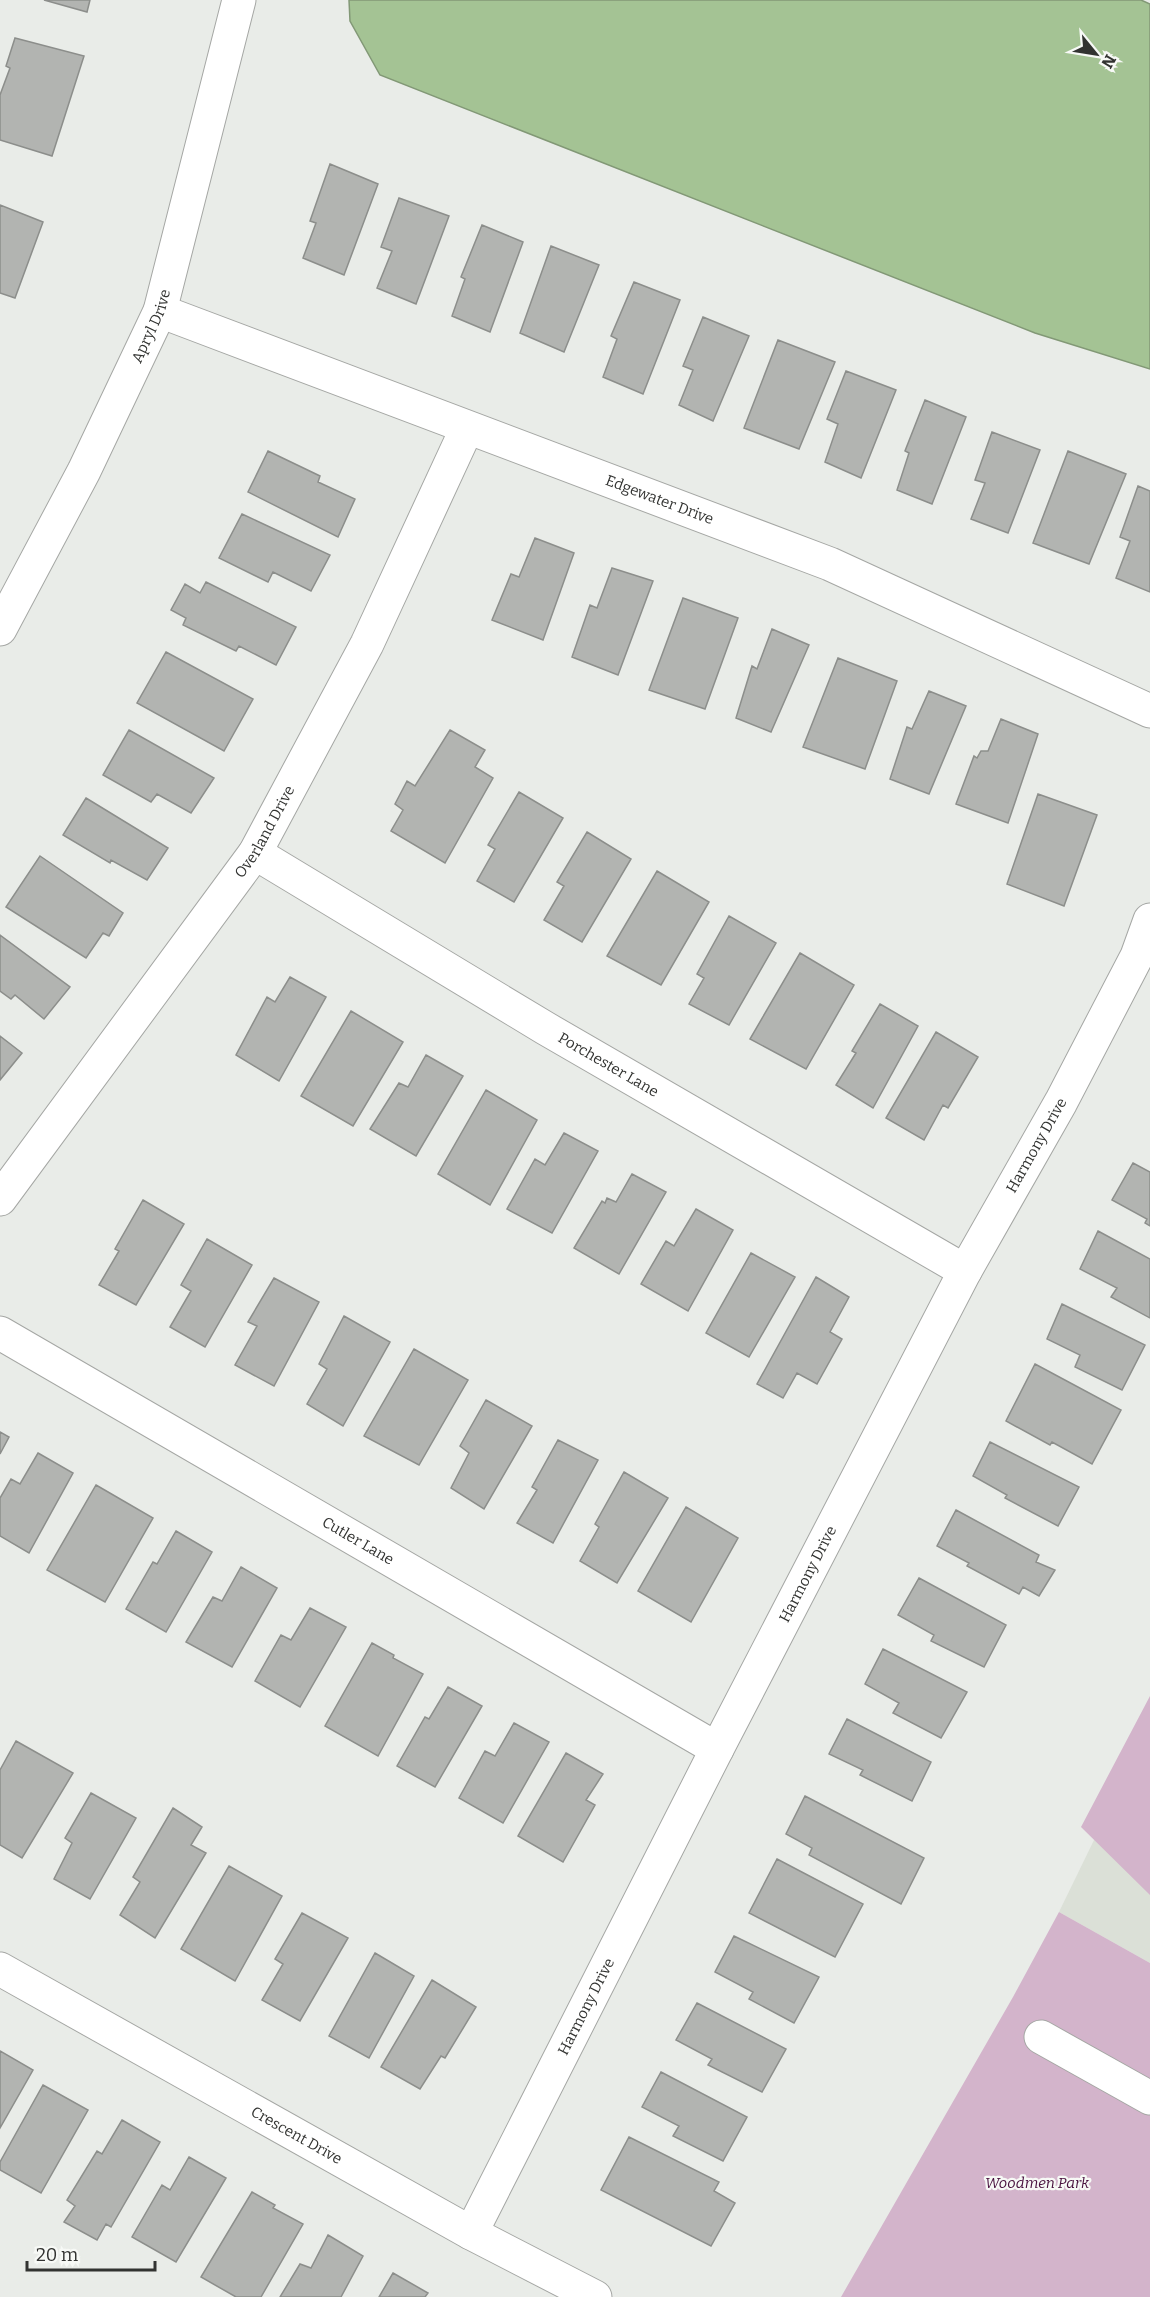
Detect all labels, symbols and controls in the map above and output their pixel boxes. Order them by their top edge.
north arrow [1066,24,1126,84]
text: N [1097,51,1120,71]
street label: Apryl Drive [128,287,174,366]
street label: Edgewater Drive [603,471,716,528]
street label: Overland Drive [231,783,298,882]
street label: Porchester Lane [555,1029,662,1101]
street label: Harmony Drive [1002,1095,1070,1196]
street label: Cutler Lane [319,1513,397,1569]
street label: Harmony Drive [775,1523,840,1625]
street label: Harmony Drive [554,1955,618,2058]
street label: Crescent Drive [248,2103,345,2168]
park label: Woodmen Park [985,2174,1090,2192]
scale bar [27,2234,154,2272]
text: 20 m [36,2244,78,2266]

